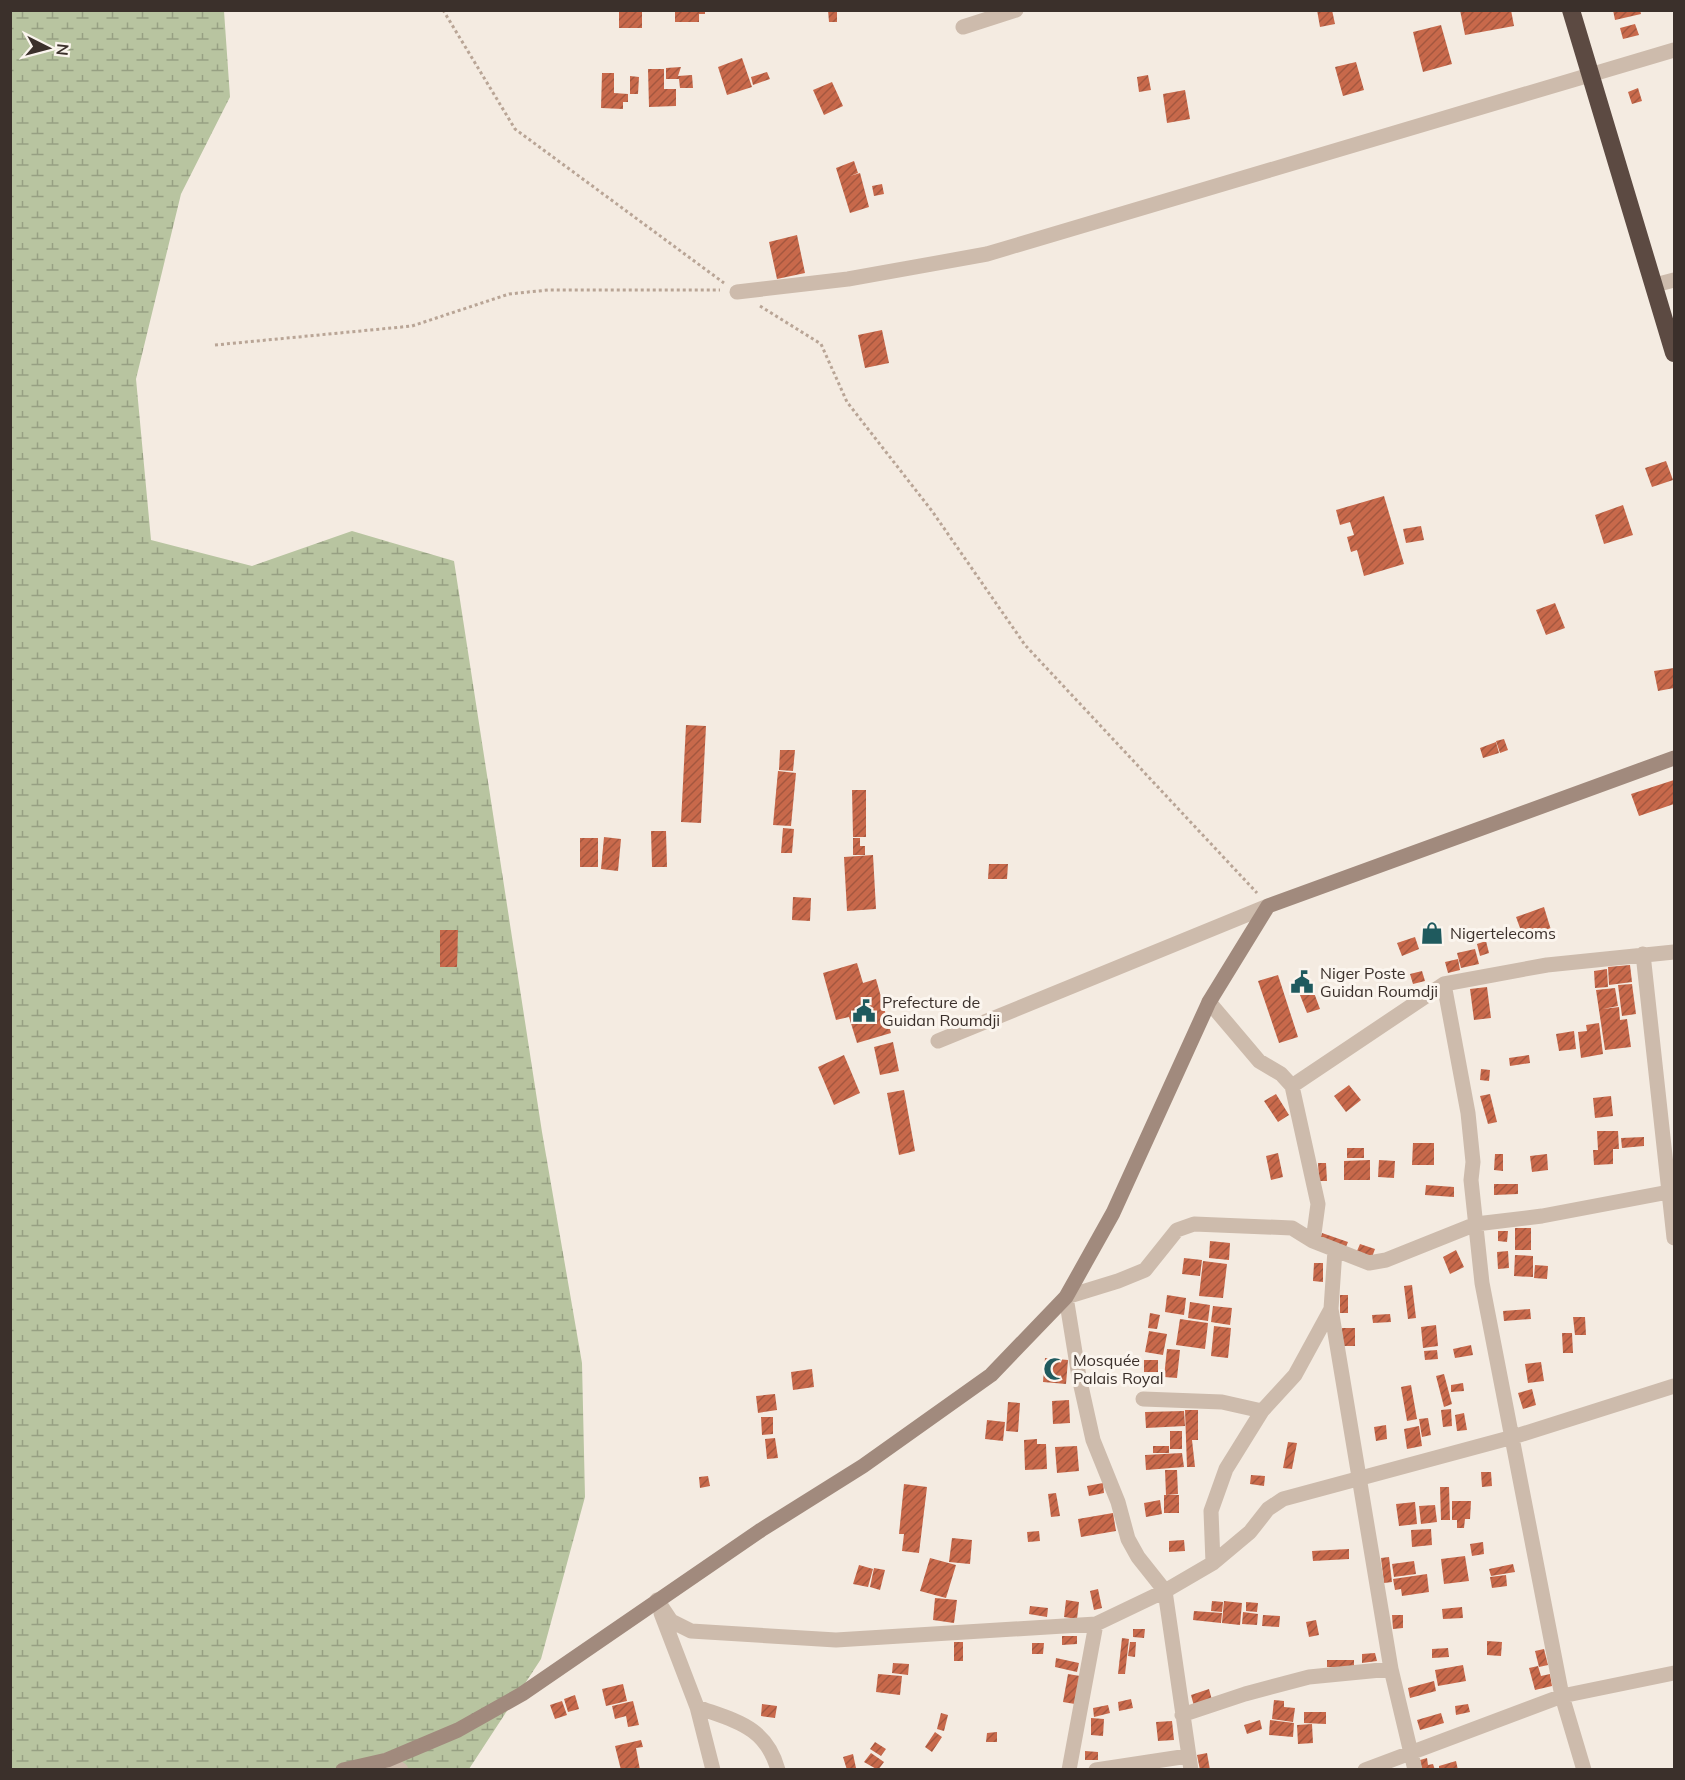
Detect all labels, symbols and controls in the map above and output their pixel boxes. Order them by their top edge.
north arrow [18,18,78,78]
text: N [52,43,73,57]
shop icon: Nigertelecoms [1419,920,1445,946]
place label: Nigertelecoms [1450,923,1556,943]
place label: Niger Poste Guidan Roumdji [1320,963,1438,1001]
public building icon: Niger Poste Guidan Roumdji [1289,969,1315,995]
place label: Prefecture de Guidan Roumdji [882,992,1000,1030]
public building icon: Prefecture de Guidan Roumdji [851,998,877,1024]
place label: Mosquée Palais Royal [1073,1350,1164,1388]
mosque icon: Mosquée Palais Royal [1042,1356,1068,1382]

